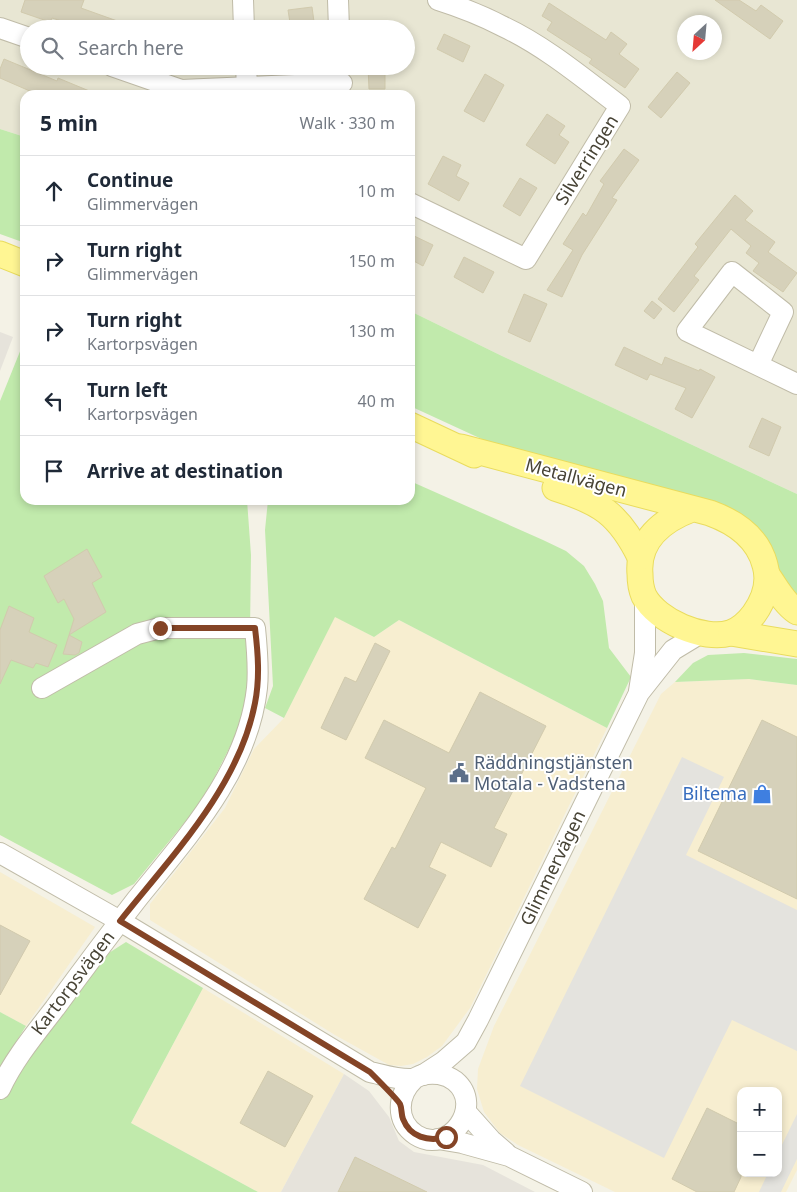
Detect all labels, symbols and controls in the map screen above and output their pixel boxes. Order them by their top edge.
north arrow [677,15,722,60]
search box [20,20,415,75]
icon: search [38,34,66,62]
text: Search here [78,35,184,61]
text: 5 min [40,109,98,137]
street label: Silverringen [549,110,623,209]
text: Walk · 330 m [300,112,395,134]
text: Continue [87,167,173,193]
icon: ahead [40,177,68,205]
text: 10 m [358,180,395,202]
text: Glimmervägen [87,193,198,215]
text: Turn right [87,237,182,263]
icon: right [40,247,68,275]
text: 150 m [348,250,395,272]
text: Glimmervägen [87,263,198,285]
text: Turn right [87,307,182,333]
icon: right [40,317,68,345]
text: 130 m [348,320,395,342]
text: Kartorpsvägen [87,333,198,355]
text: Turn left [87,377,168,403]
icon: left [40,387,68,415]
text: 40 m [358,390,395,412]
text: Kartorpsvägen [87,403,198,425]
street label: Metallvägen [523,452,630,502]
icon: arrive [40,457,68,485]
text: Arrive at destination [87,458,283,484]
route end [149,617,172,640]
place label: Räddningstjänsten Motala - Vadstena [474,750,633,795]
public building icon: Räddningstjänsten Motala - Vadstena [448,762,470,784]
place label: Biltema [682,781,747,805]
shop icon: Biltema [751,783,773,805]
street label: Glimmervägen [514,806,590,929]
street label: Kartorpsvägen [25,925,119,1039]
map controls [737,1087,782,1177]
button: + [737,1087,782,1132]
route start [435,1126,458,1149]
button: − [737,1132,782,1177]

